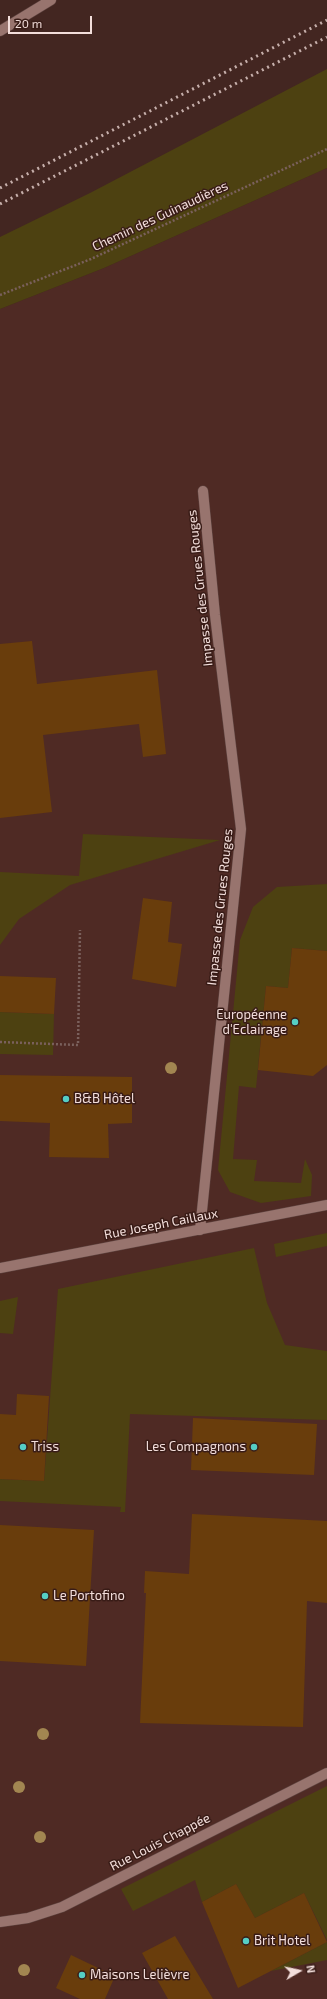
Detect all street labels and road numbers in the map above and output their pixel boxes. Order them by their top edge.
street label: Chemin des Guinaudières [90,178,230,254]
street label: Impasse des Grues Rouges [184,509,216,667]
street label: Impasse des Grues Rouges [204,828,236,986]
street label: Rue Joseph Caillaux [103,1205,219,1243]
street label: Rue Louis Chappée [107,1810,213,1874]

